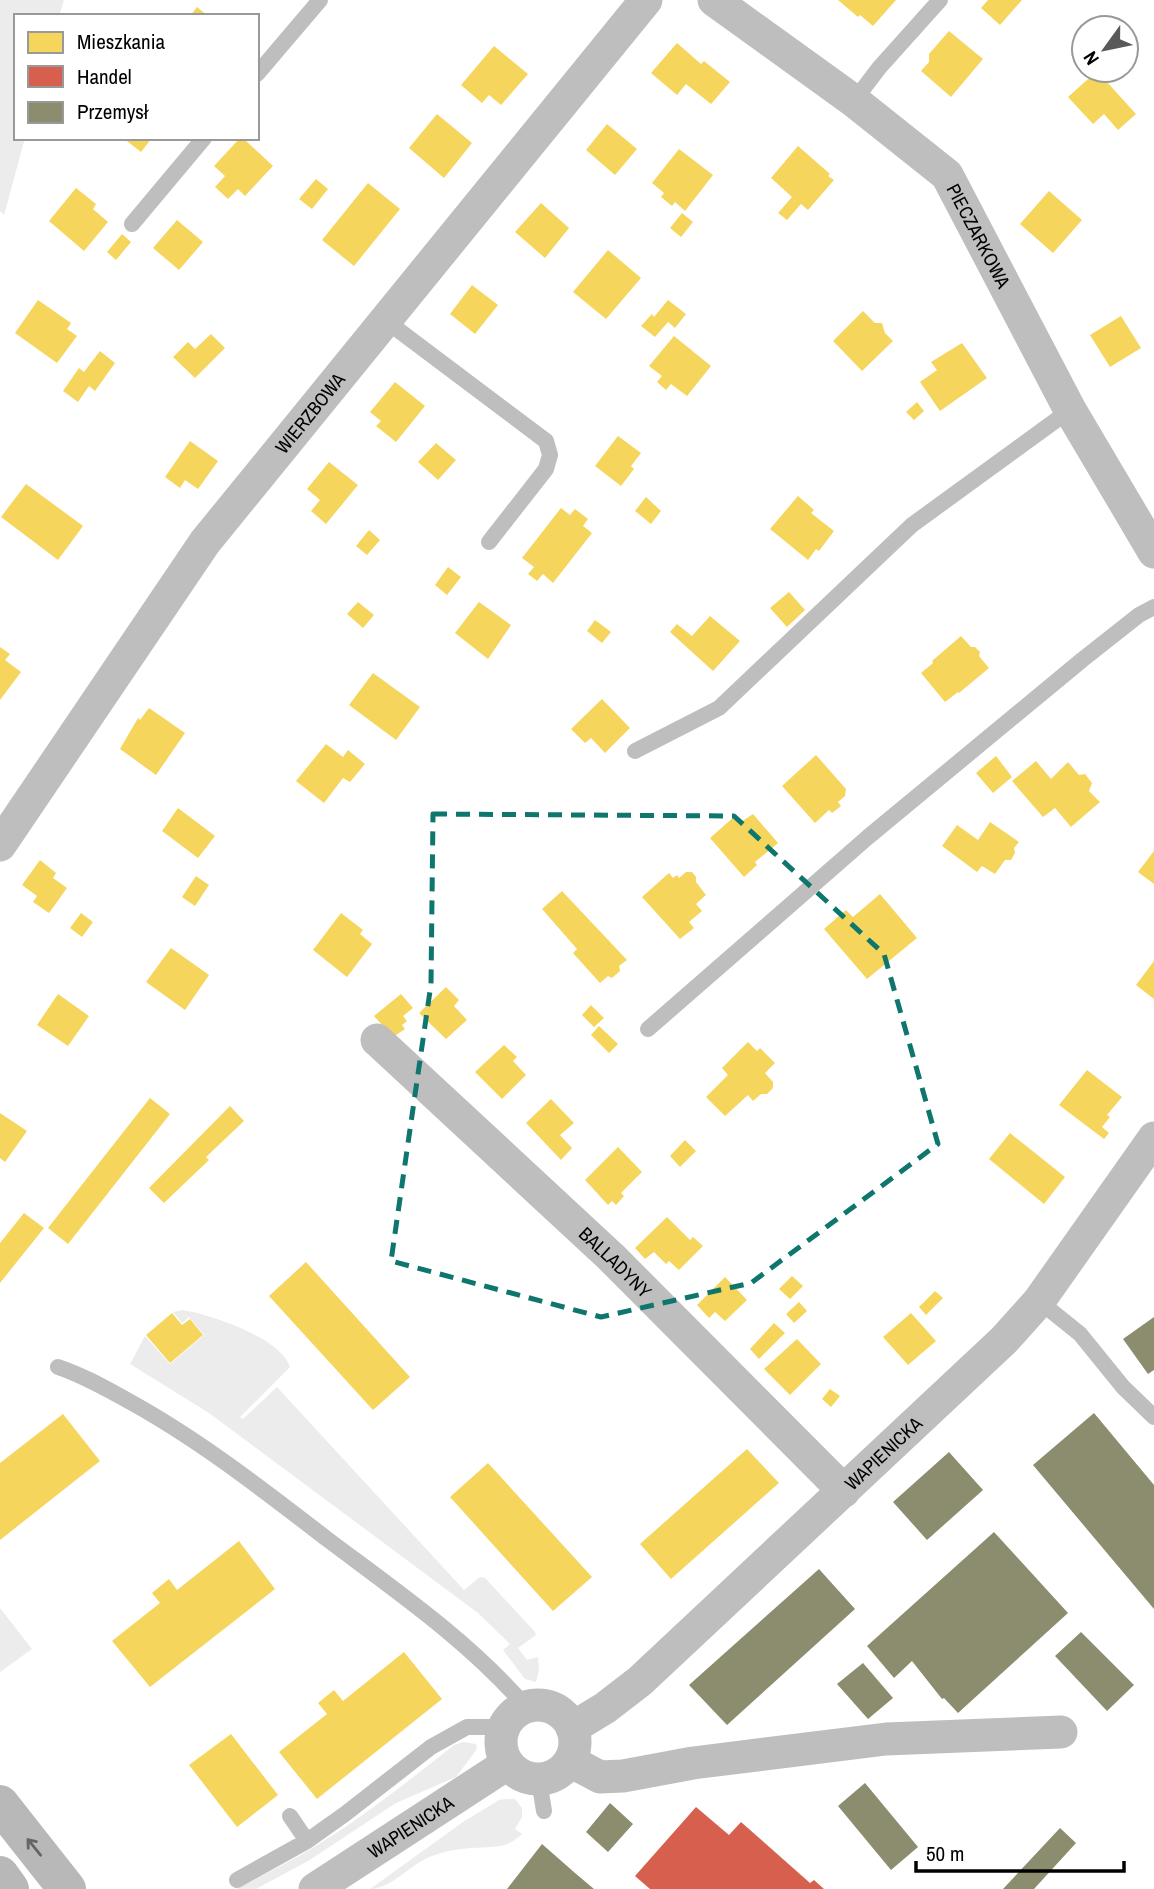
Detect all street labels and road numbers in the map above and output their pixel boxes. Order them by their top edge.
street label: PIECZARKOWA [941,179,1017,293]
street label: WIERZBOWA [269,367,351,459]
street label: BALLADYNY [574,1221,658,1304]
street label: WAPIENICKA [839,1410,928,1496]
street label: WAPIENICKA [363,1789,459,1864]

